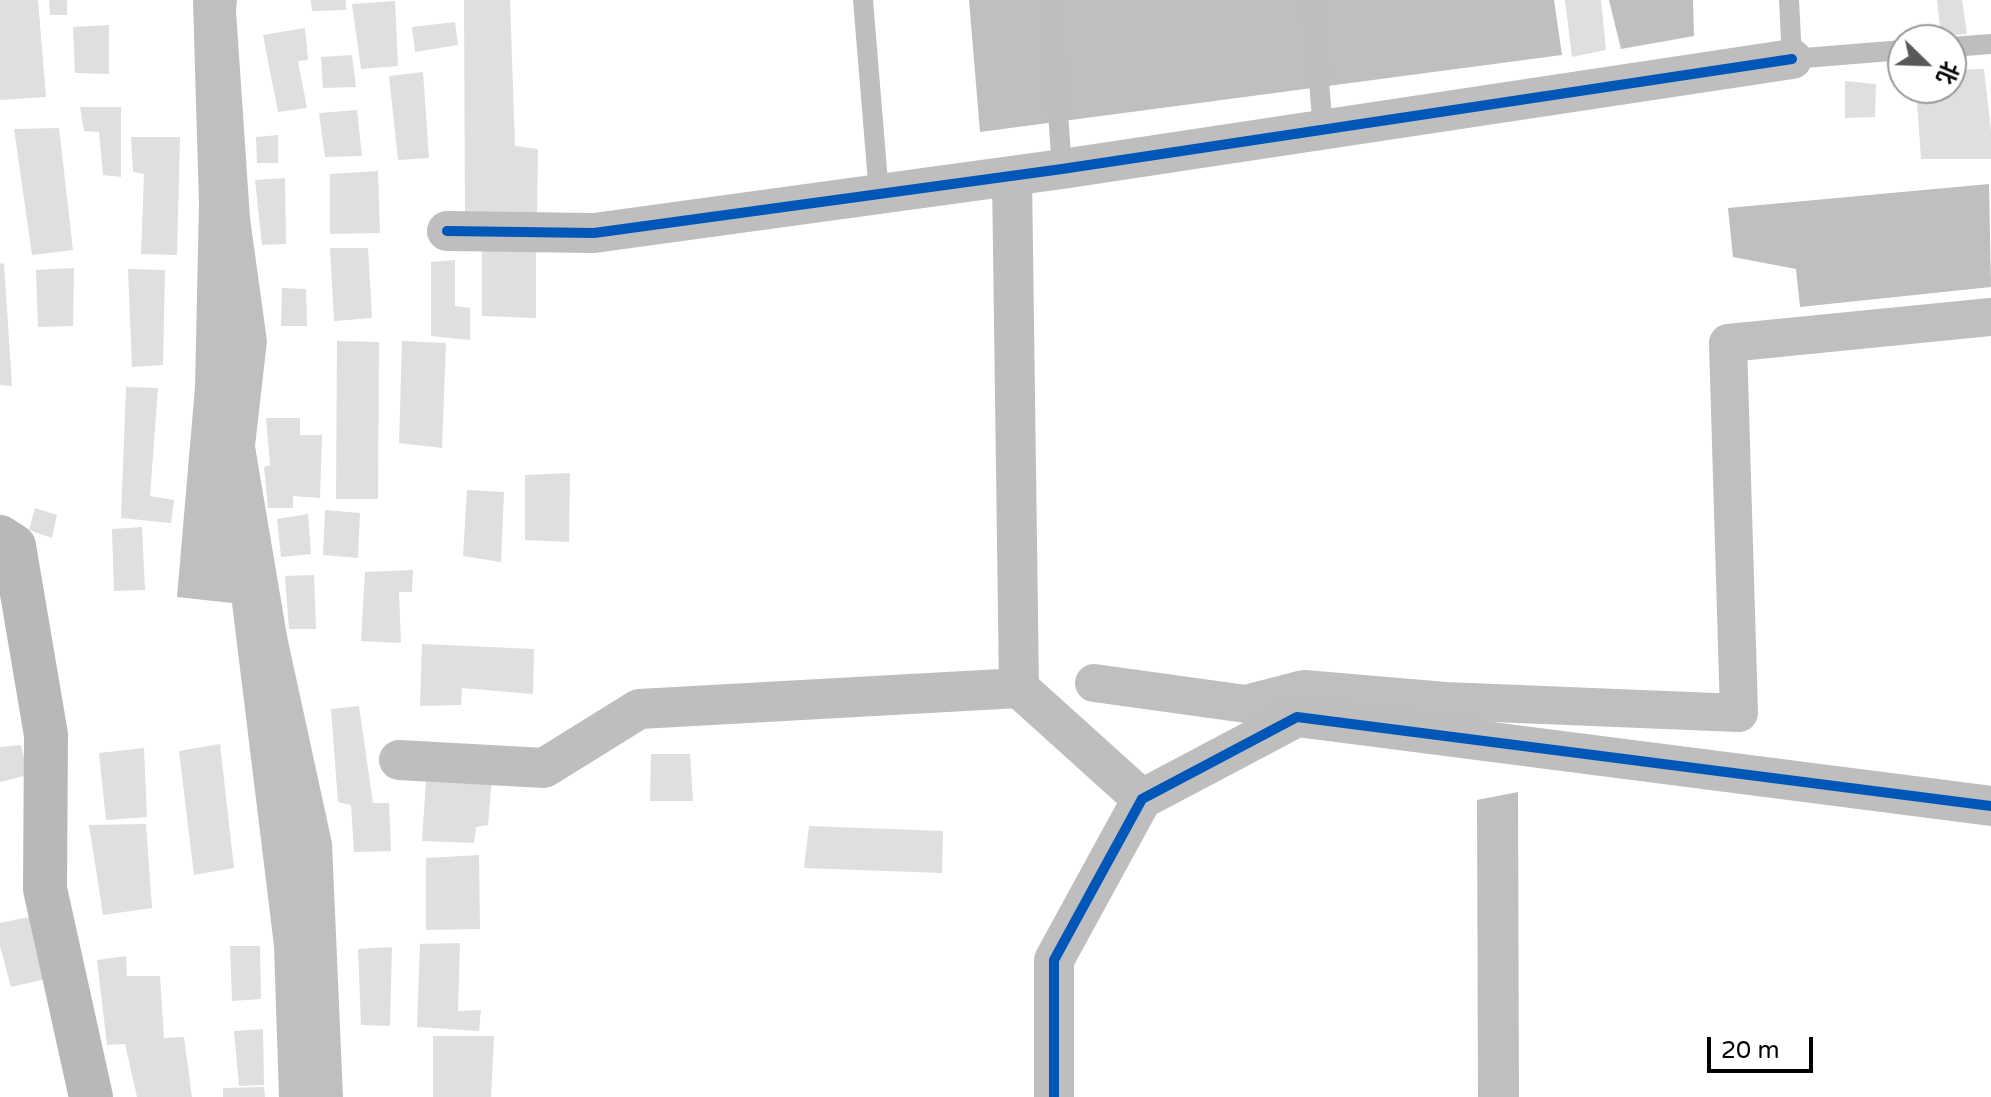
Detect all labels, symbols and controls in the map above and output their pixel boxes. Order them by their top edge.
north arrow [1887,24,1967,104]
text: 北 [1931,57,1964,88]
scale bar [1711,1021,1817,1071]
text: 20 m [1721,1036,1779,1065]

